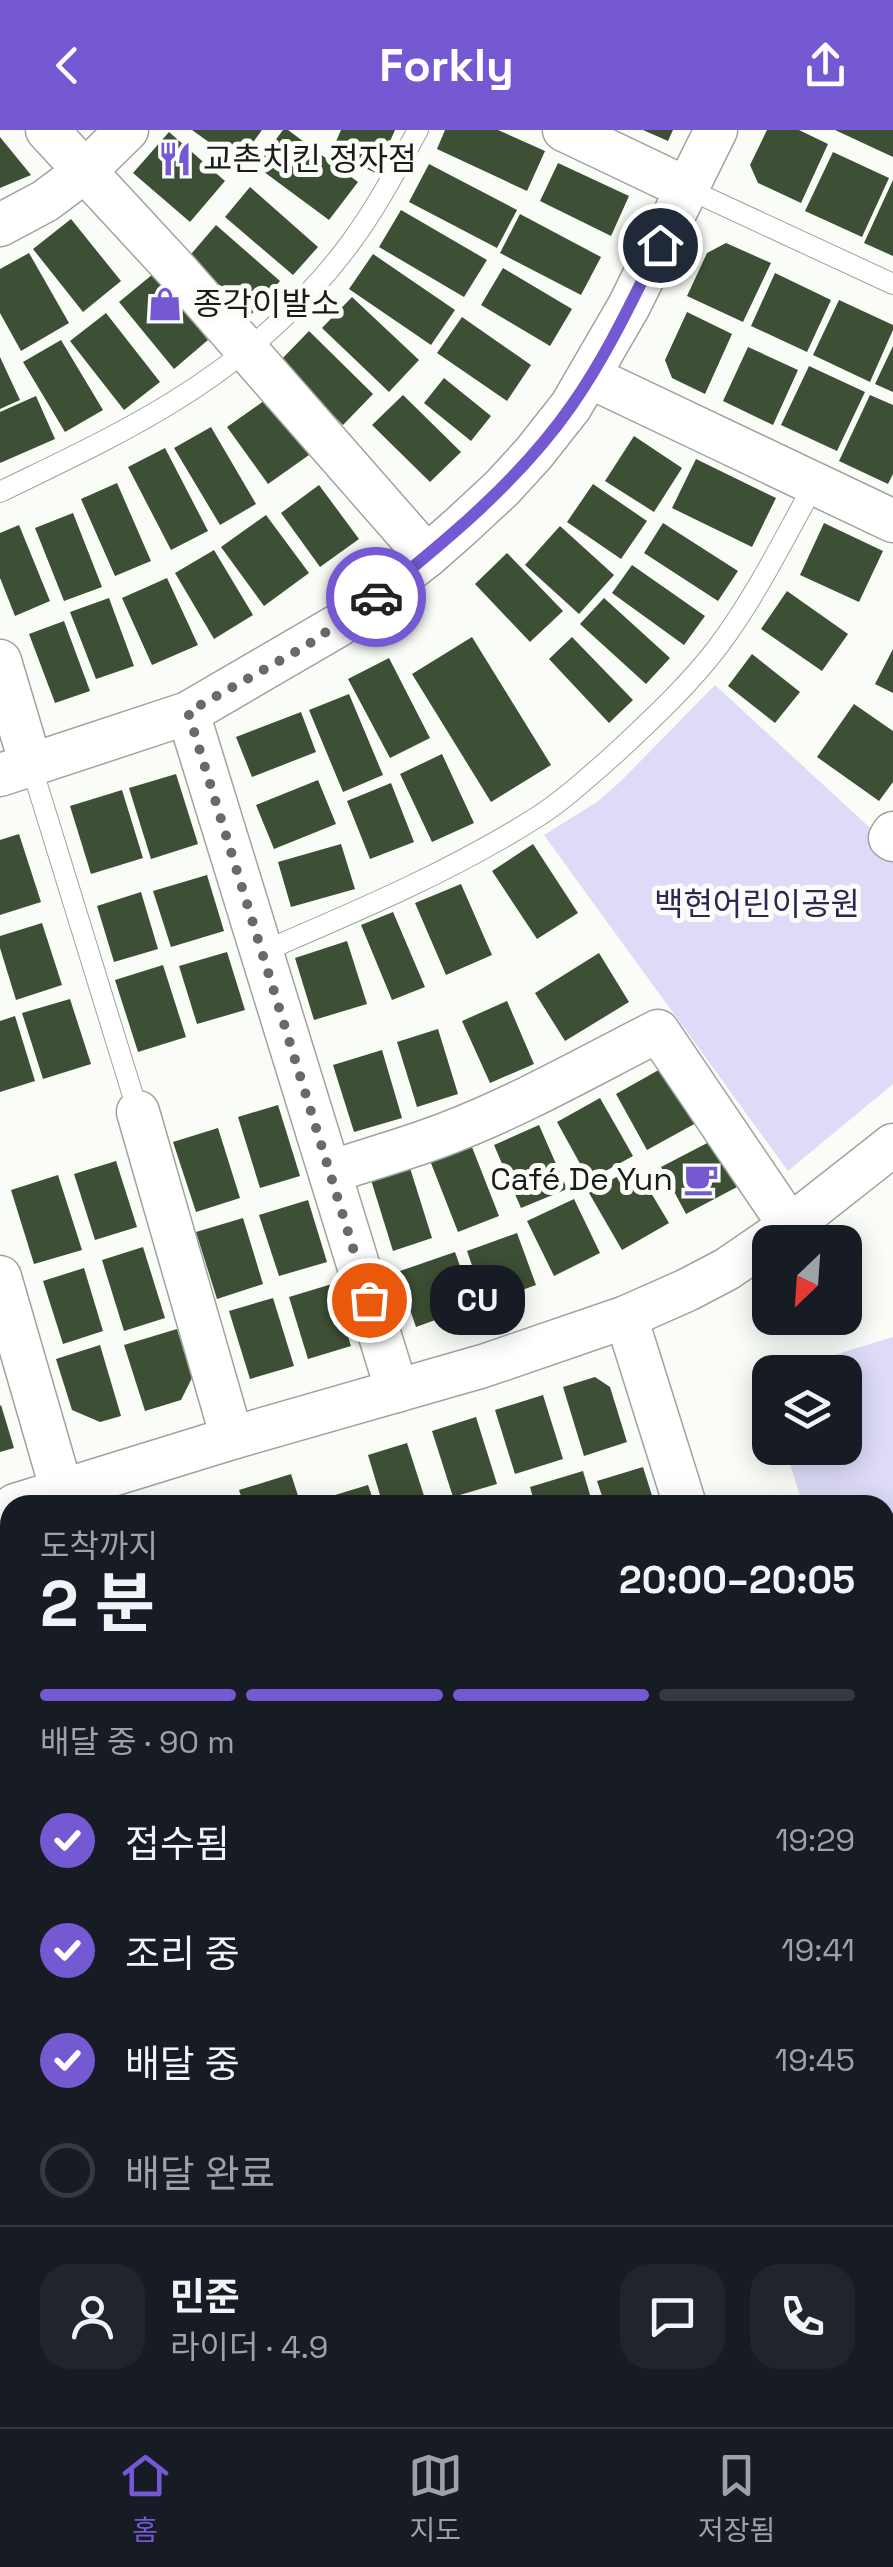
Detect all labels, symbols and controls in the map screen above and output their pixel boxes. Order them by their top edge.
text: Forkly [379,37,514,94]
icon: back [40,38,95,93]
icon: share [798,38,853,93]
place label: 교촌치킨 정자점 [203,139,417,179]
restaurant icon: 교촌치킨 정자점 [156,140,194,178]
pin [618,203,703,288]
icon: home [633,218,688,273]
place label: 종각이발소 [193,284,340,324]
shop icon: 종각이발소 [146,285,184,323]
courier [326,547,426,647]
icon: car [349,570,404,625]
park label: 백현어린이공원 [654,884,860,924]
place label: Café De Yun [490,1159,673,1199]
cafe icon: Café De Yun [682,1160,720,1198]
north arrow [752,1225,862,1335]
map controls [752,1225,862,1465]
pin [327,1258,412,1343]
callout: CU [429,1265,524,1335]
icon: bag [342,1273,397,1328]
text: CU [456,1280,499,1320]
button: layers [752,1355,862,1465]
text: 도착까지 [40,1526,158,1566]
text: 20:00–20:05 [619,1556,855,1604]
text: 2 분 [40,1562,155,1645]
text: 배달 중 · 90 m [40,1722,235,1762]
icon: check [40,1813,95,1868]
text: 접수됨 [125,1820,230,1868]
text: 19:29 [775,1820,855,1860]
icon: check [40,1923,95,1978]
text: 조리 중 [125,1930,240,1978]
text: 19:41 [781,1930,855,1970]
icon: check [40,2033,95,2088]
text: 배달 중 [125,2040,240,2088]
text: 19:45 [775,2040,855,2080]
text: 배달 완료 [125,2150,275,2198]
button: person [40,2264,145,2369]
button: chat [620,2264,725,2369]
button: phone [750,2264,855,2369]
text: 민준 [170,2273,240,2321]
text: 라이더 · 4.9 [170,2327,328,2367]
tab: 홈 [118,2448,173,2548]
tab: 지도 [408,2448,463,2548]
tab: 저장됨 [698,2448,775,2548]

